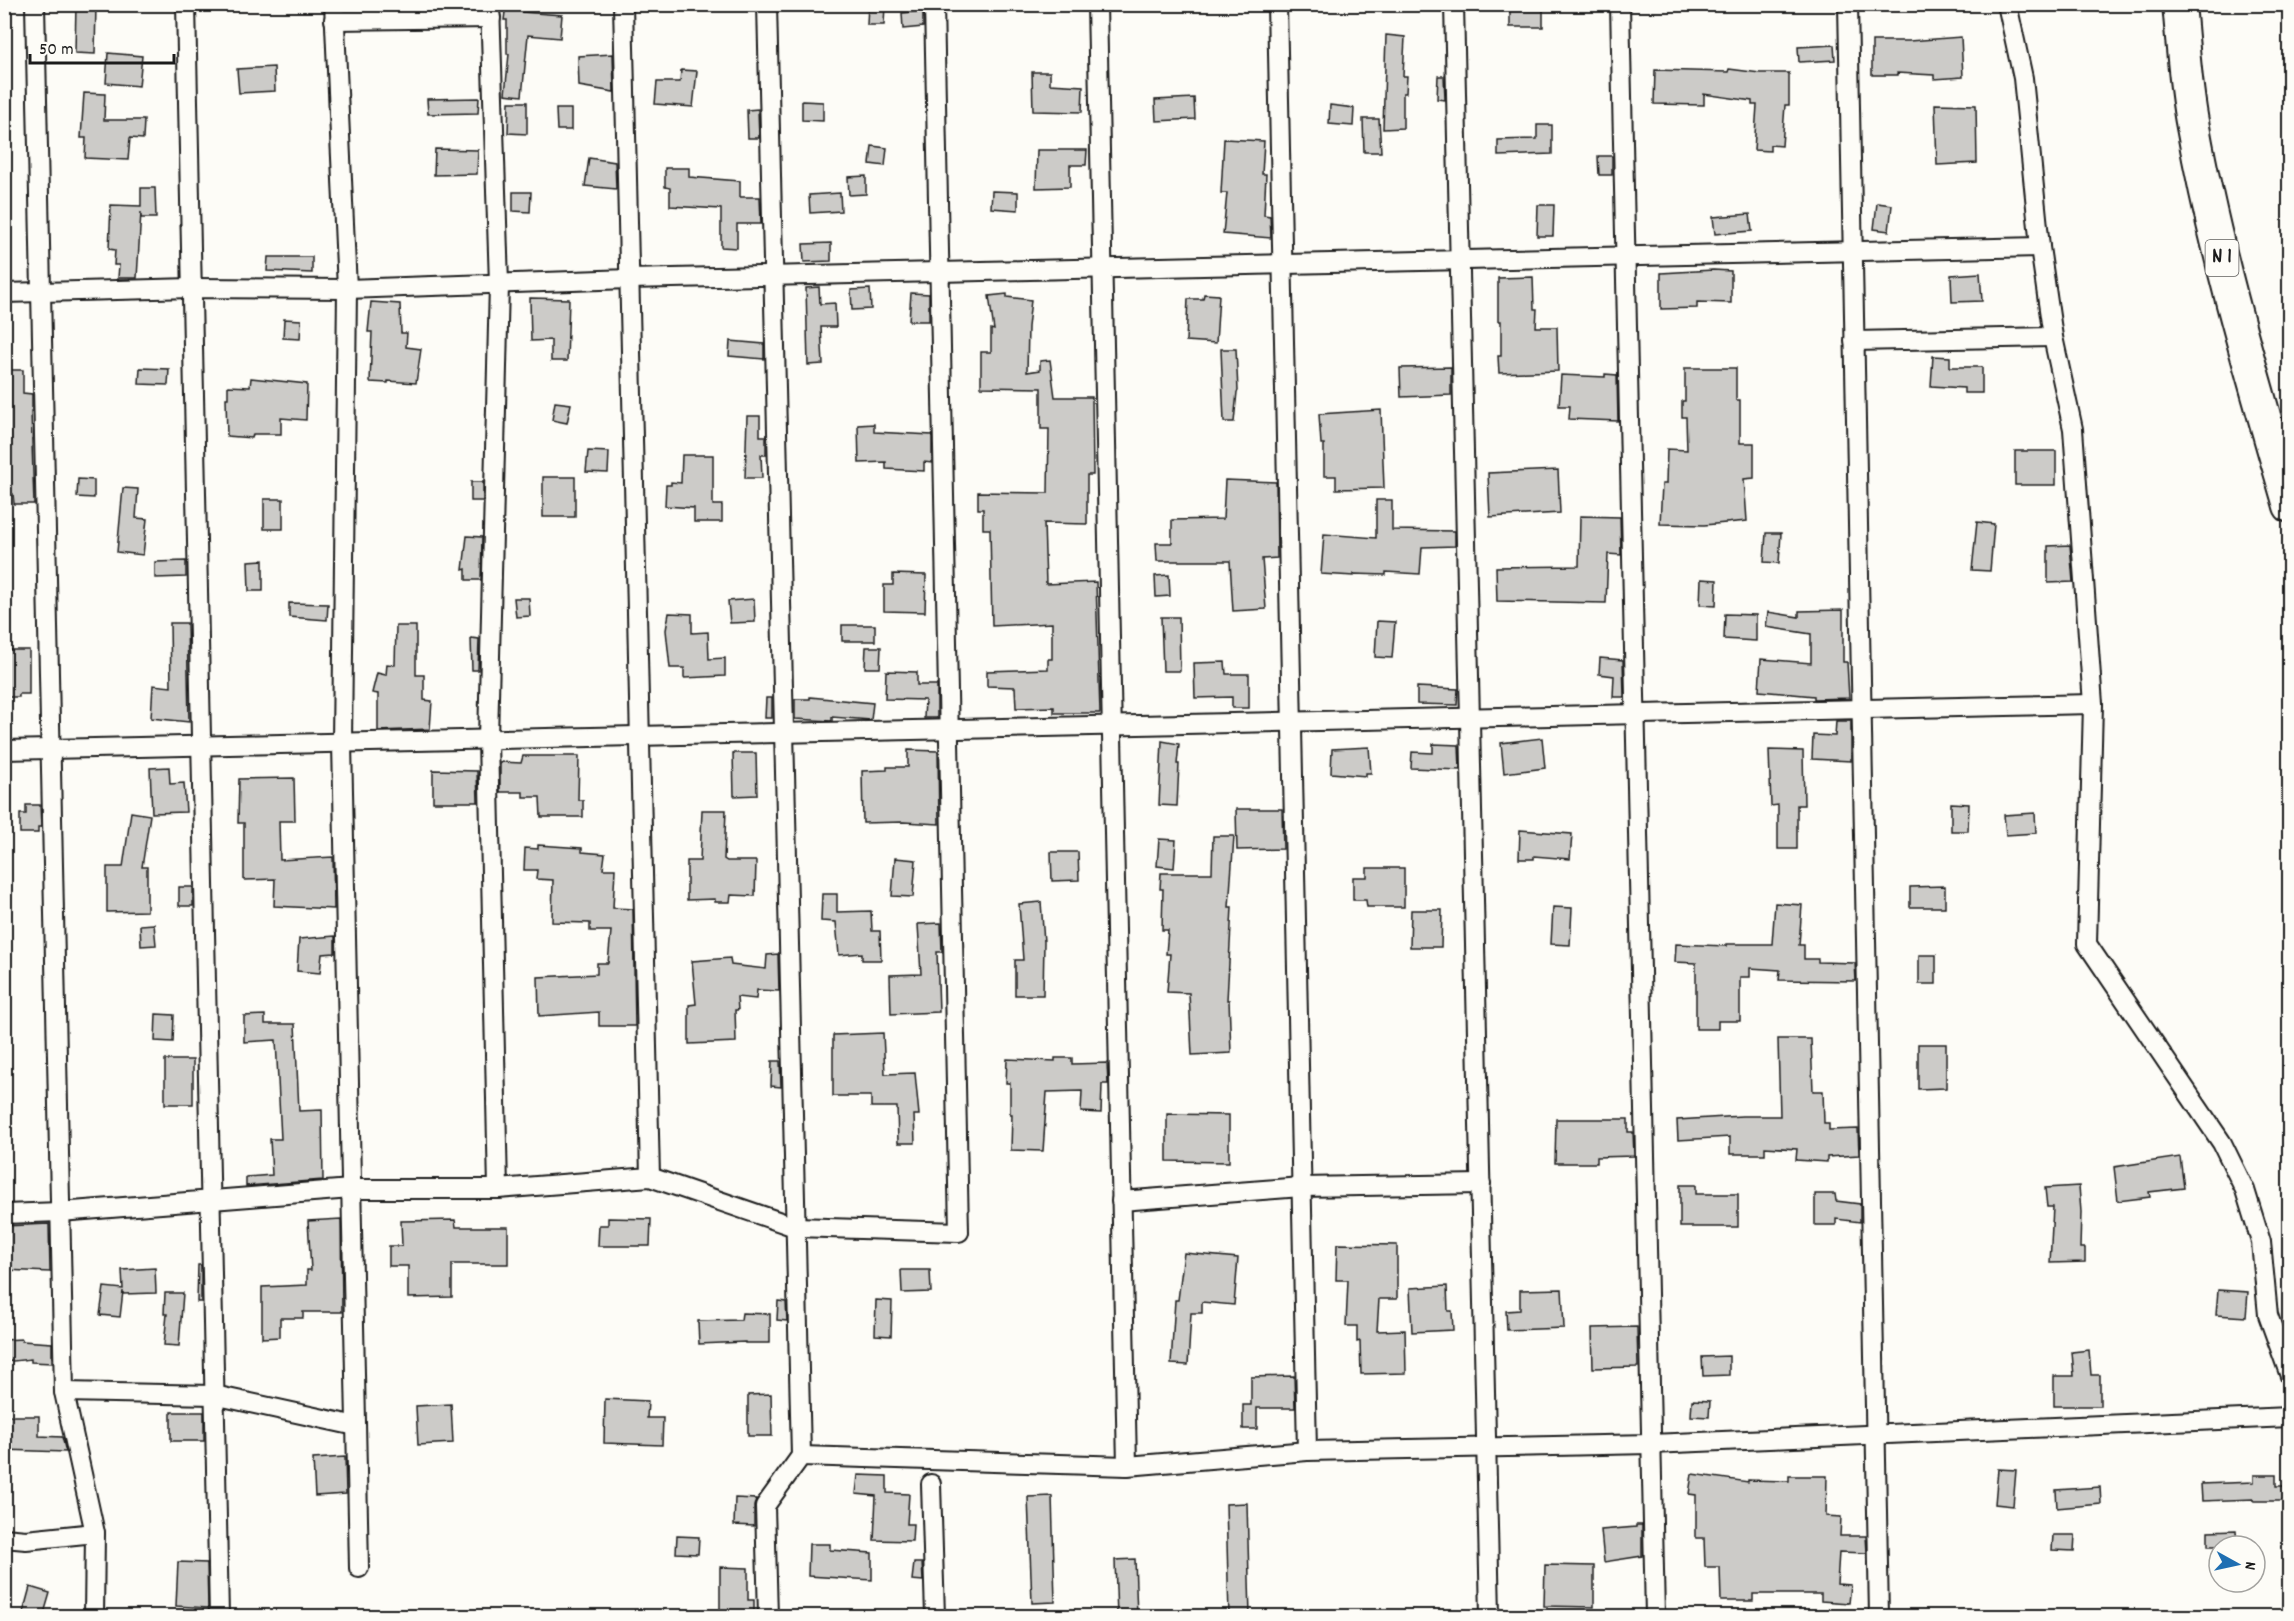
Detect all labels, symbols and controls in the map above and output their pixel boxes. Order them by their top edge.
scale bar [30,27,174,65]
text: 50 m [39,38,74,63]
road number: N 1 [2206,240,2238,276]
north arrow [2207,1534,2267,1594]
text: N [2237,1560,2261,1571]

